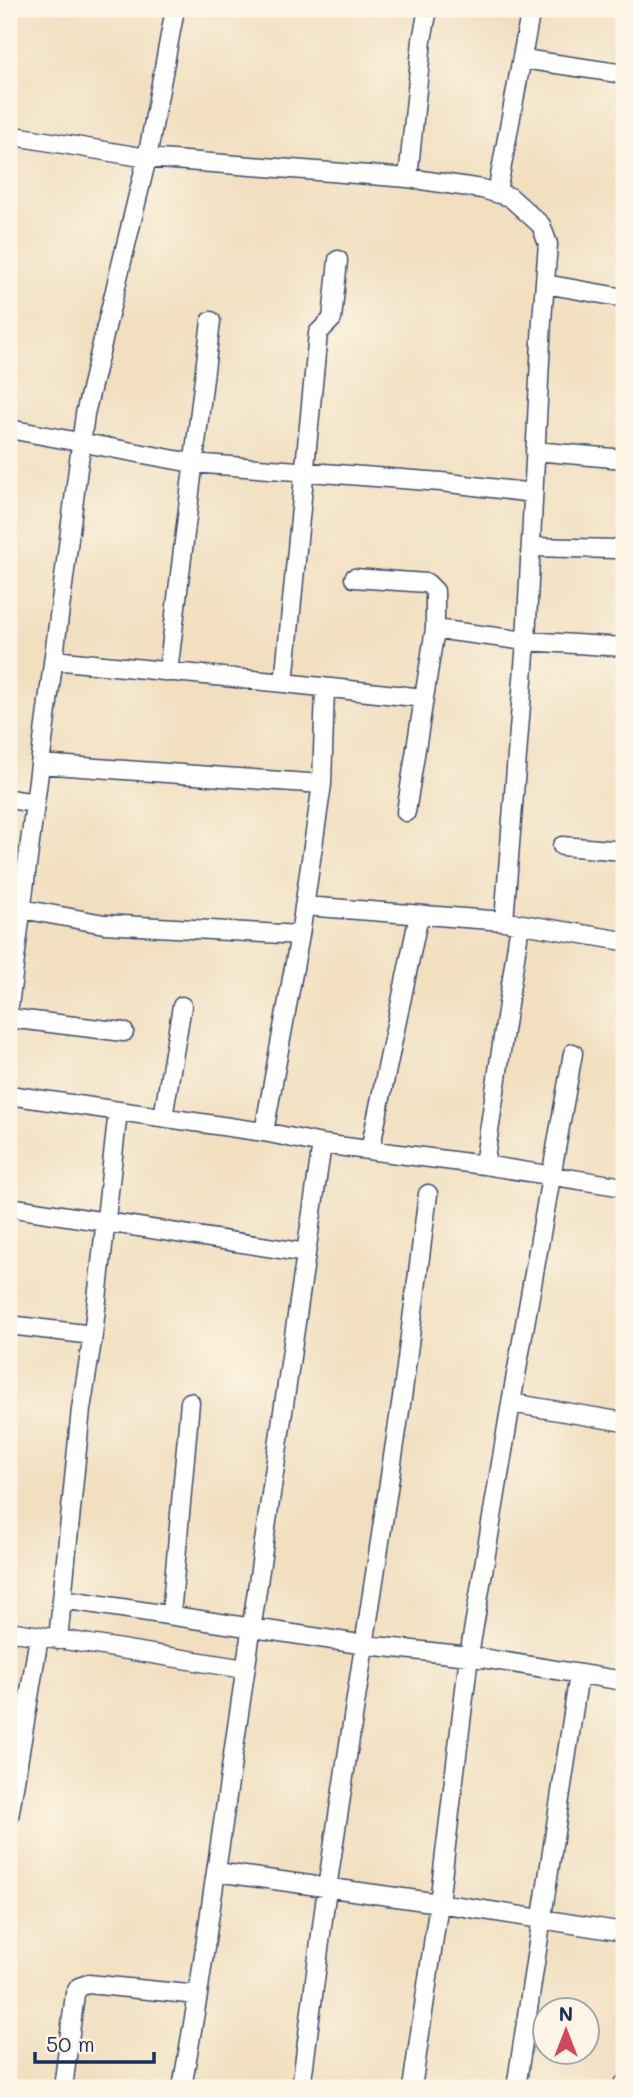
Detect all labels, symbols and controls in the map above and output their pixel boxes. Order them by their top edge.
north arrow [532,1996,602,2066]
text: N [559,2001,573,2026]
scale bar [35,2020,154,2064]
text: 50 m [46,2030,95,2057]

